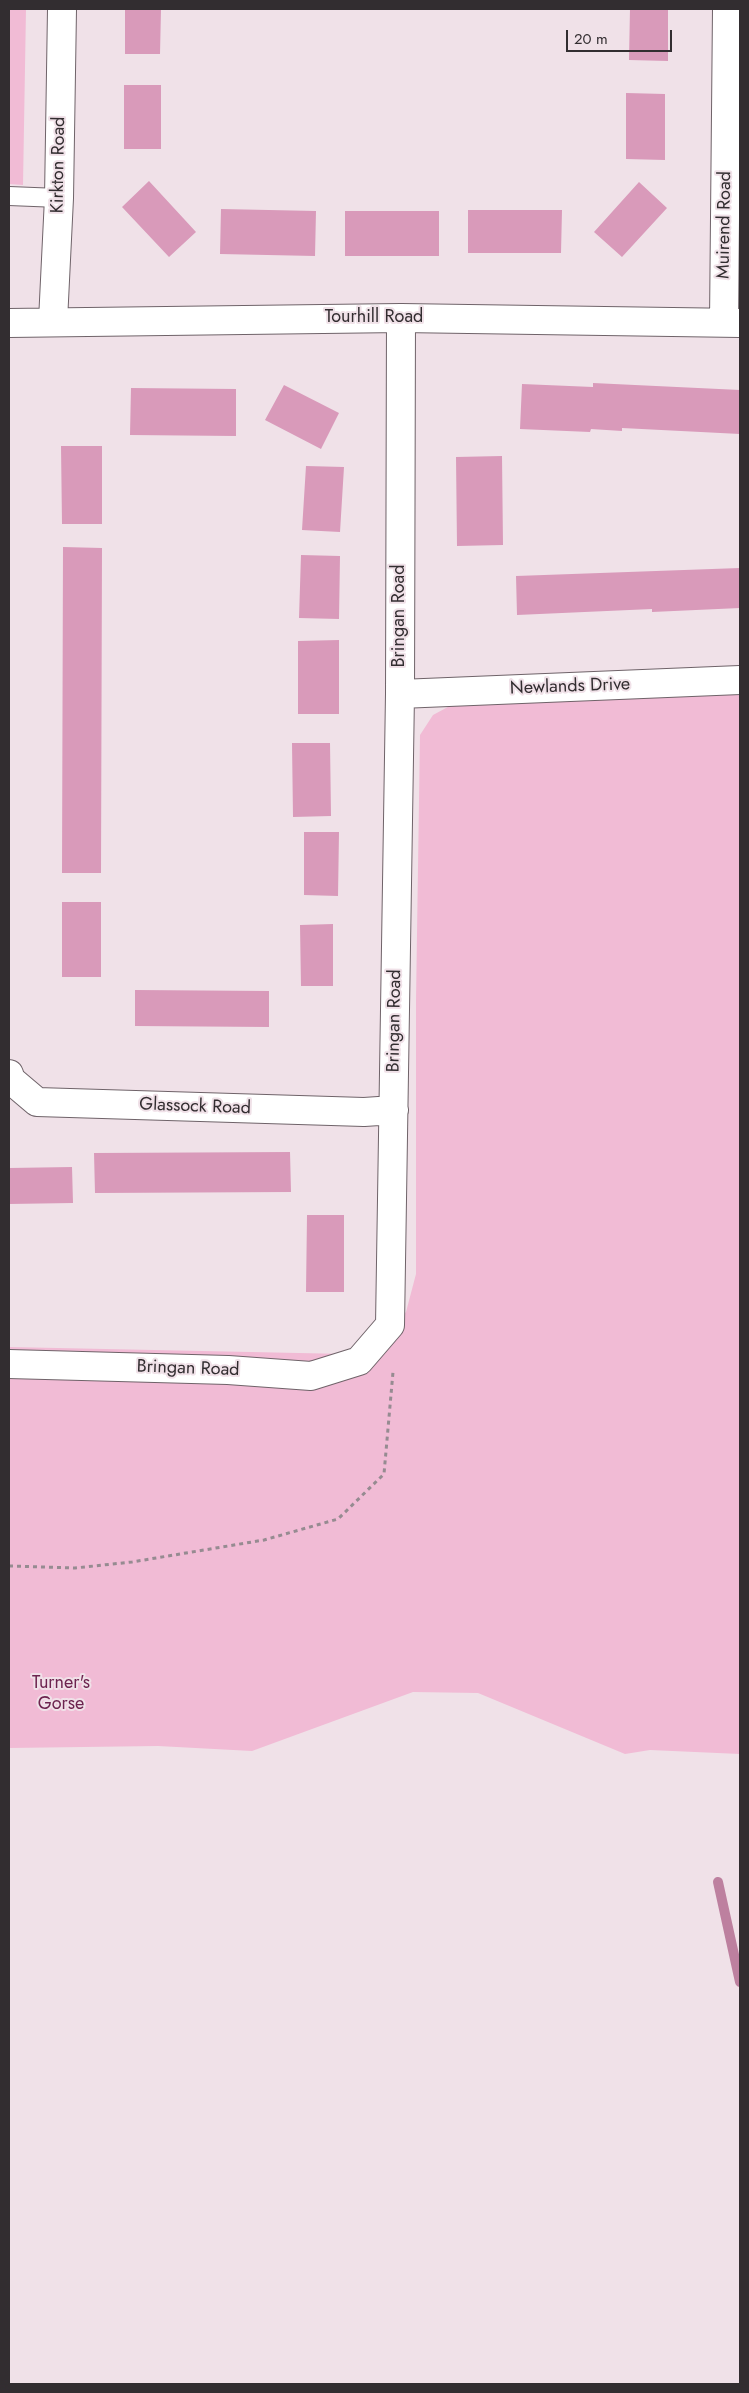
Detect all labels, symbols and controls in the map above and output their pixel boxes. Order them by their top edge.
scale bar [569,20,675,52]
text: 20 m [574,28,608,50]
street label: Kirkton Road [47,116,71,214]
street label: Muirend Road [713,171,737,279]
street label: Tourhill Road [325,307,423,329]
street label: Bringan Road [389,565,411,667]
street label: Newlands Drive [509,674,631,700]
street label: Bringan Road [383,969,407,1073]
street label: Glassock Road [139,1094,251,1120]
street label: Bringan Road [136,1356,240,1382]
park label: Turner's Gorse [32,1673,90,1716]

